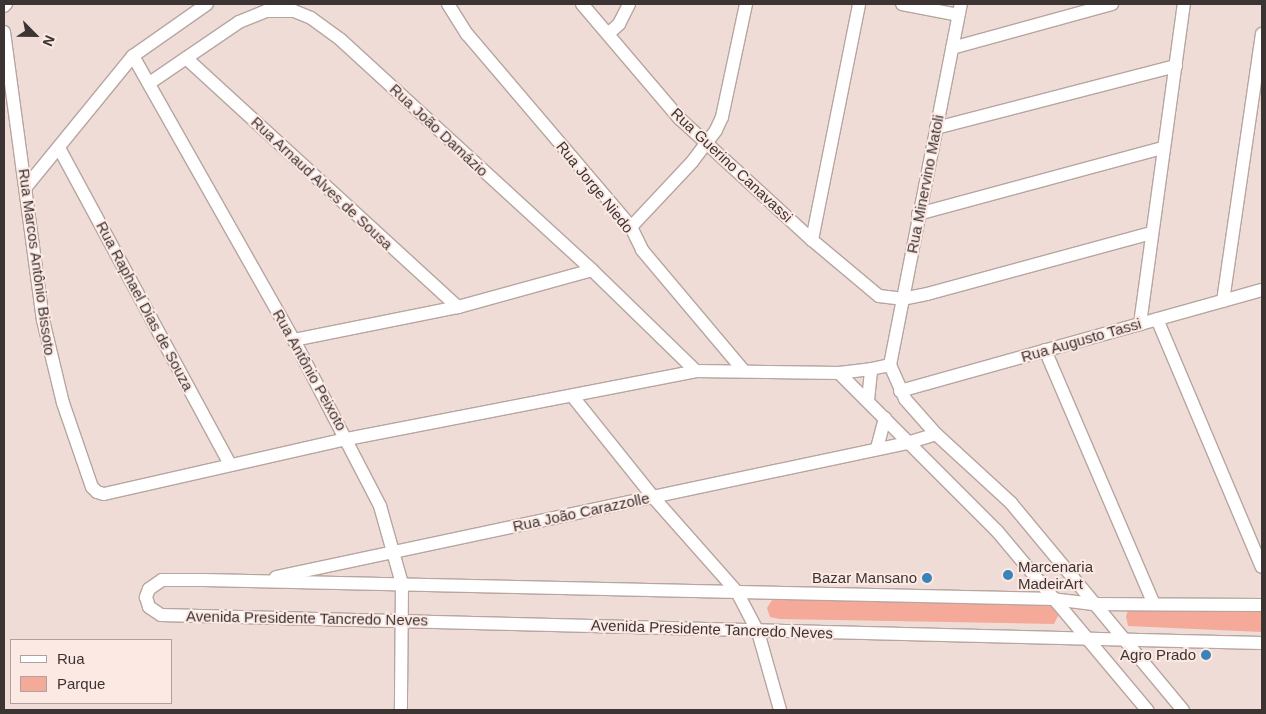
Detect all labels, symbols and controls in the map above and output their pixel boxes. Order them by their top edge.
north arrow [10,10,60,60]
text: N [39,33,58,49]
street label: Rua João Damázio [386,80,492,180]
street label: Rua Guerino Canavassi [668,104,796,226]
street label: Rua Arnaud Alves de Sousa [247,112,397,254]
street label: Rua Minervino Matoli [903,113,947,255]
street label: Rua Jorge Niedo [553,138,637,236]
street label: Rua Marcos Antônio Bissoto [15,167,59,357]
street label: Rua Raphael Dias de Souza [93,218,197,394]
street label: Rua Antônio Peixoto [269,306,351,434]
street label: Rua Augusto Tassi [1018,314,1144,366]
street label: Rua João Carazzolle [511,489,651,535]
place label: Marcenaria MadeirArt [1018,557,1093,592]
place label: Bazar Mansano [812,569,917,587]
marker: Marcenaria MadeirArt [1002,569,1014,581]
marker: Bazar Mansano [921,572,933,584]
street label: Avenida Presidente Tancredo Neves [186,607,428,629]
street label: Avenida Presidente Tancredo Neves [591,616,833,642]
legend [10,639,172,704]
place label: Agro Prado [1120,646,1196,664]
marker: Agro Prado [1200,649,1212,661]
text: Rua [57,650,85,667]
text: Parque [57,675,105,692]

